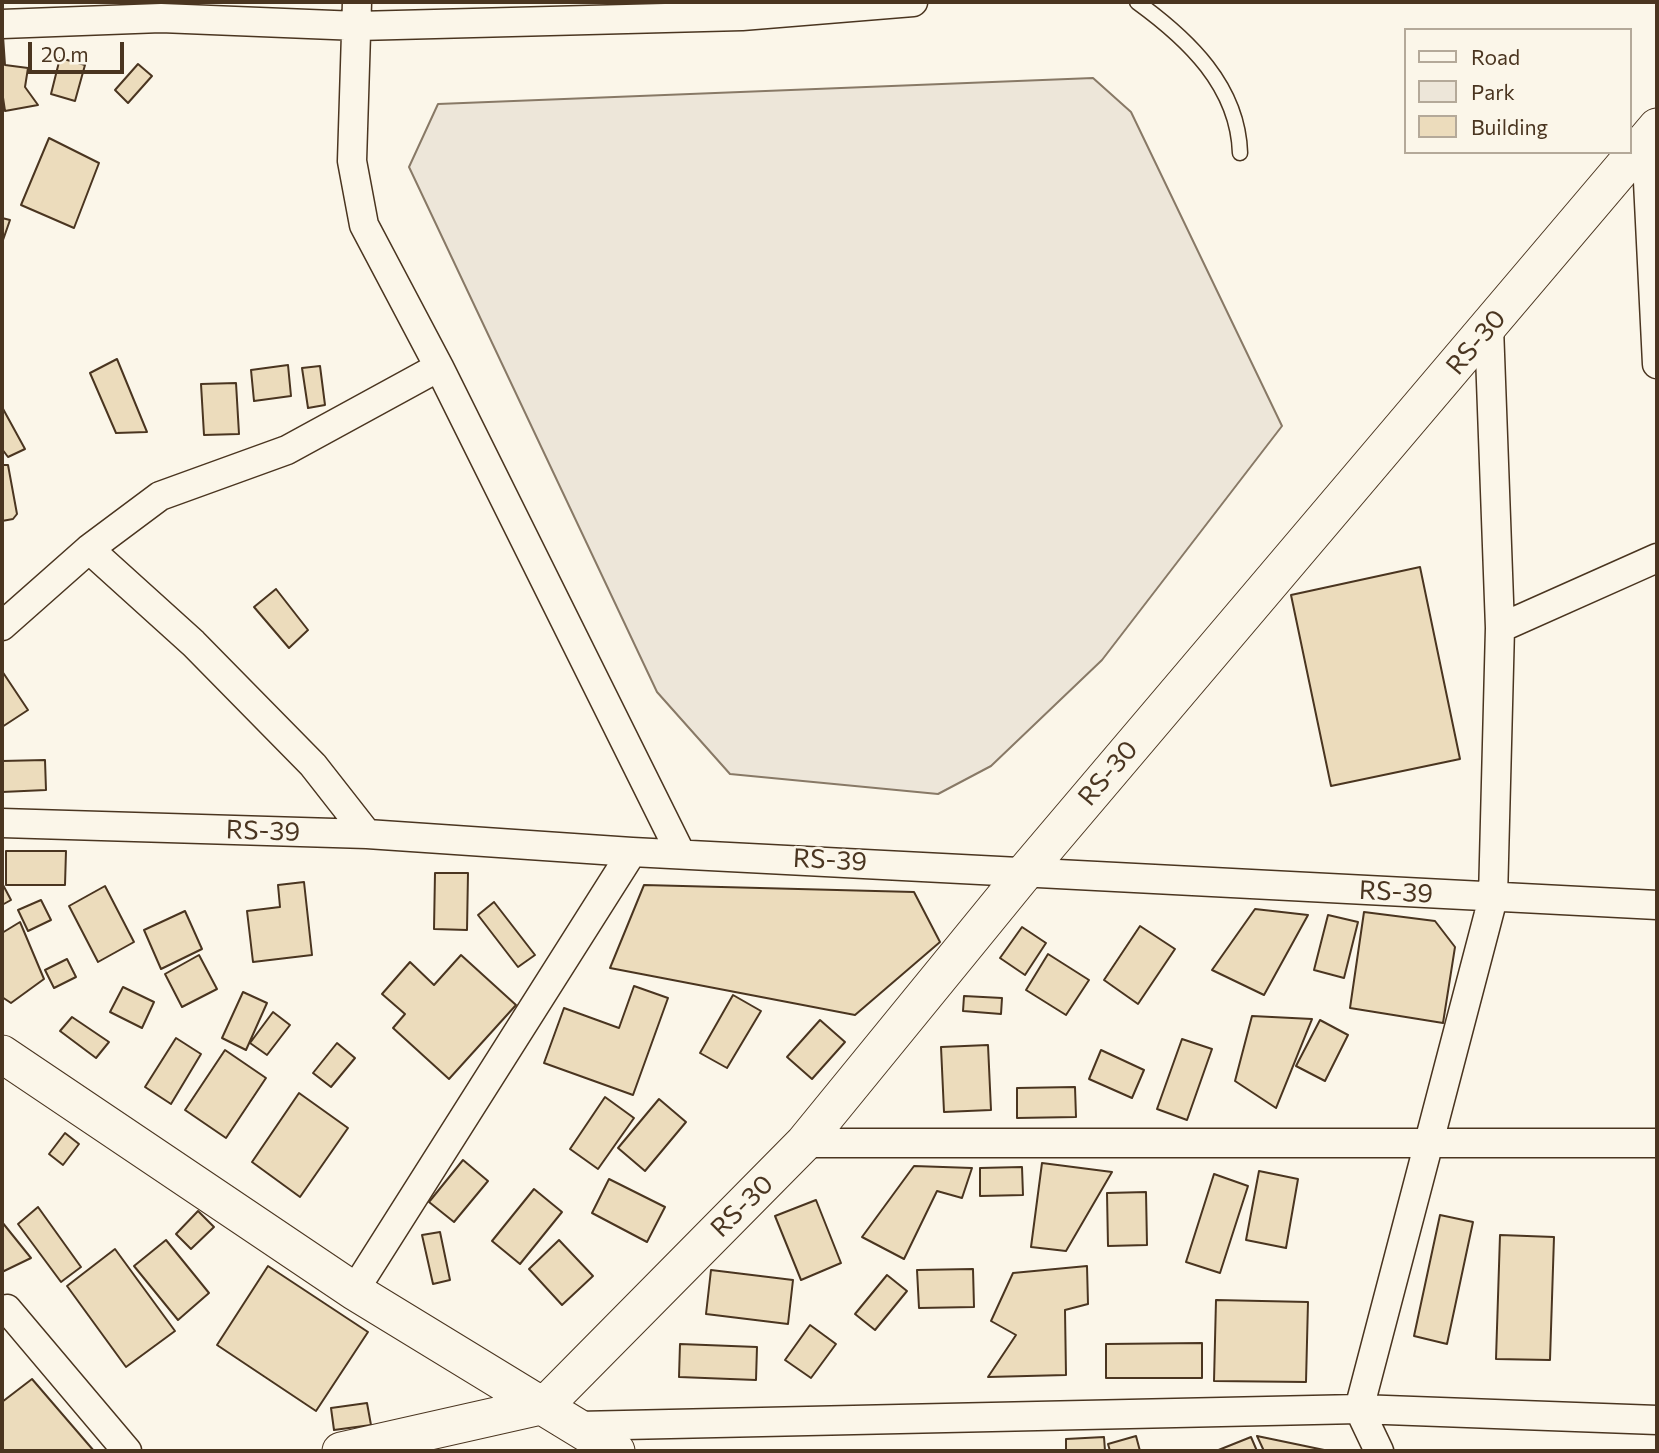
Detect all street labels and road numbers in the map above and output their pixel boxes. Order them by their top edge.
street label: RS-30 [1440,303,1512,381]
street label: RS-30 [1072,734,1144,812]
street label: RS-39 [225,814,301,848]
street label: RS-39 [792,842,868,878]
street label: RS-39 [1358,874,1434,910]
street label: RS-30 [704,1168,780,1244]

